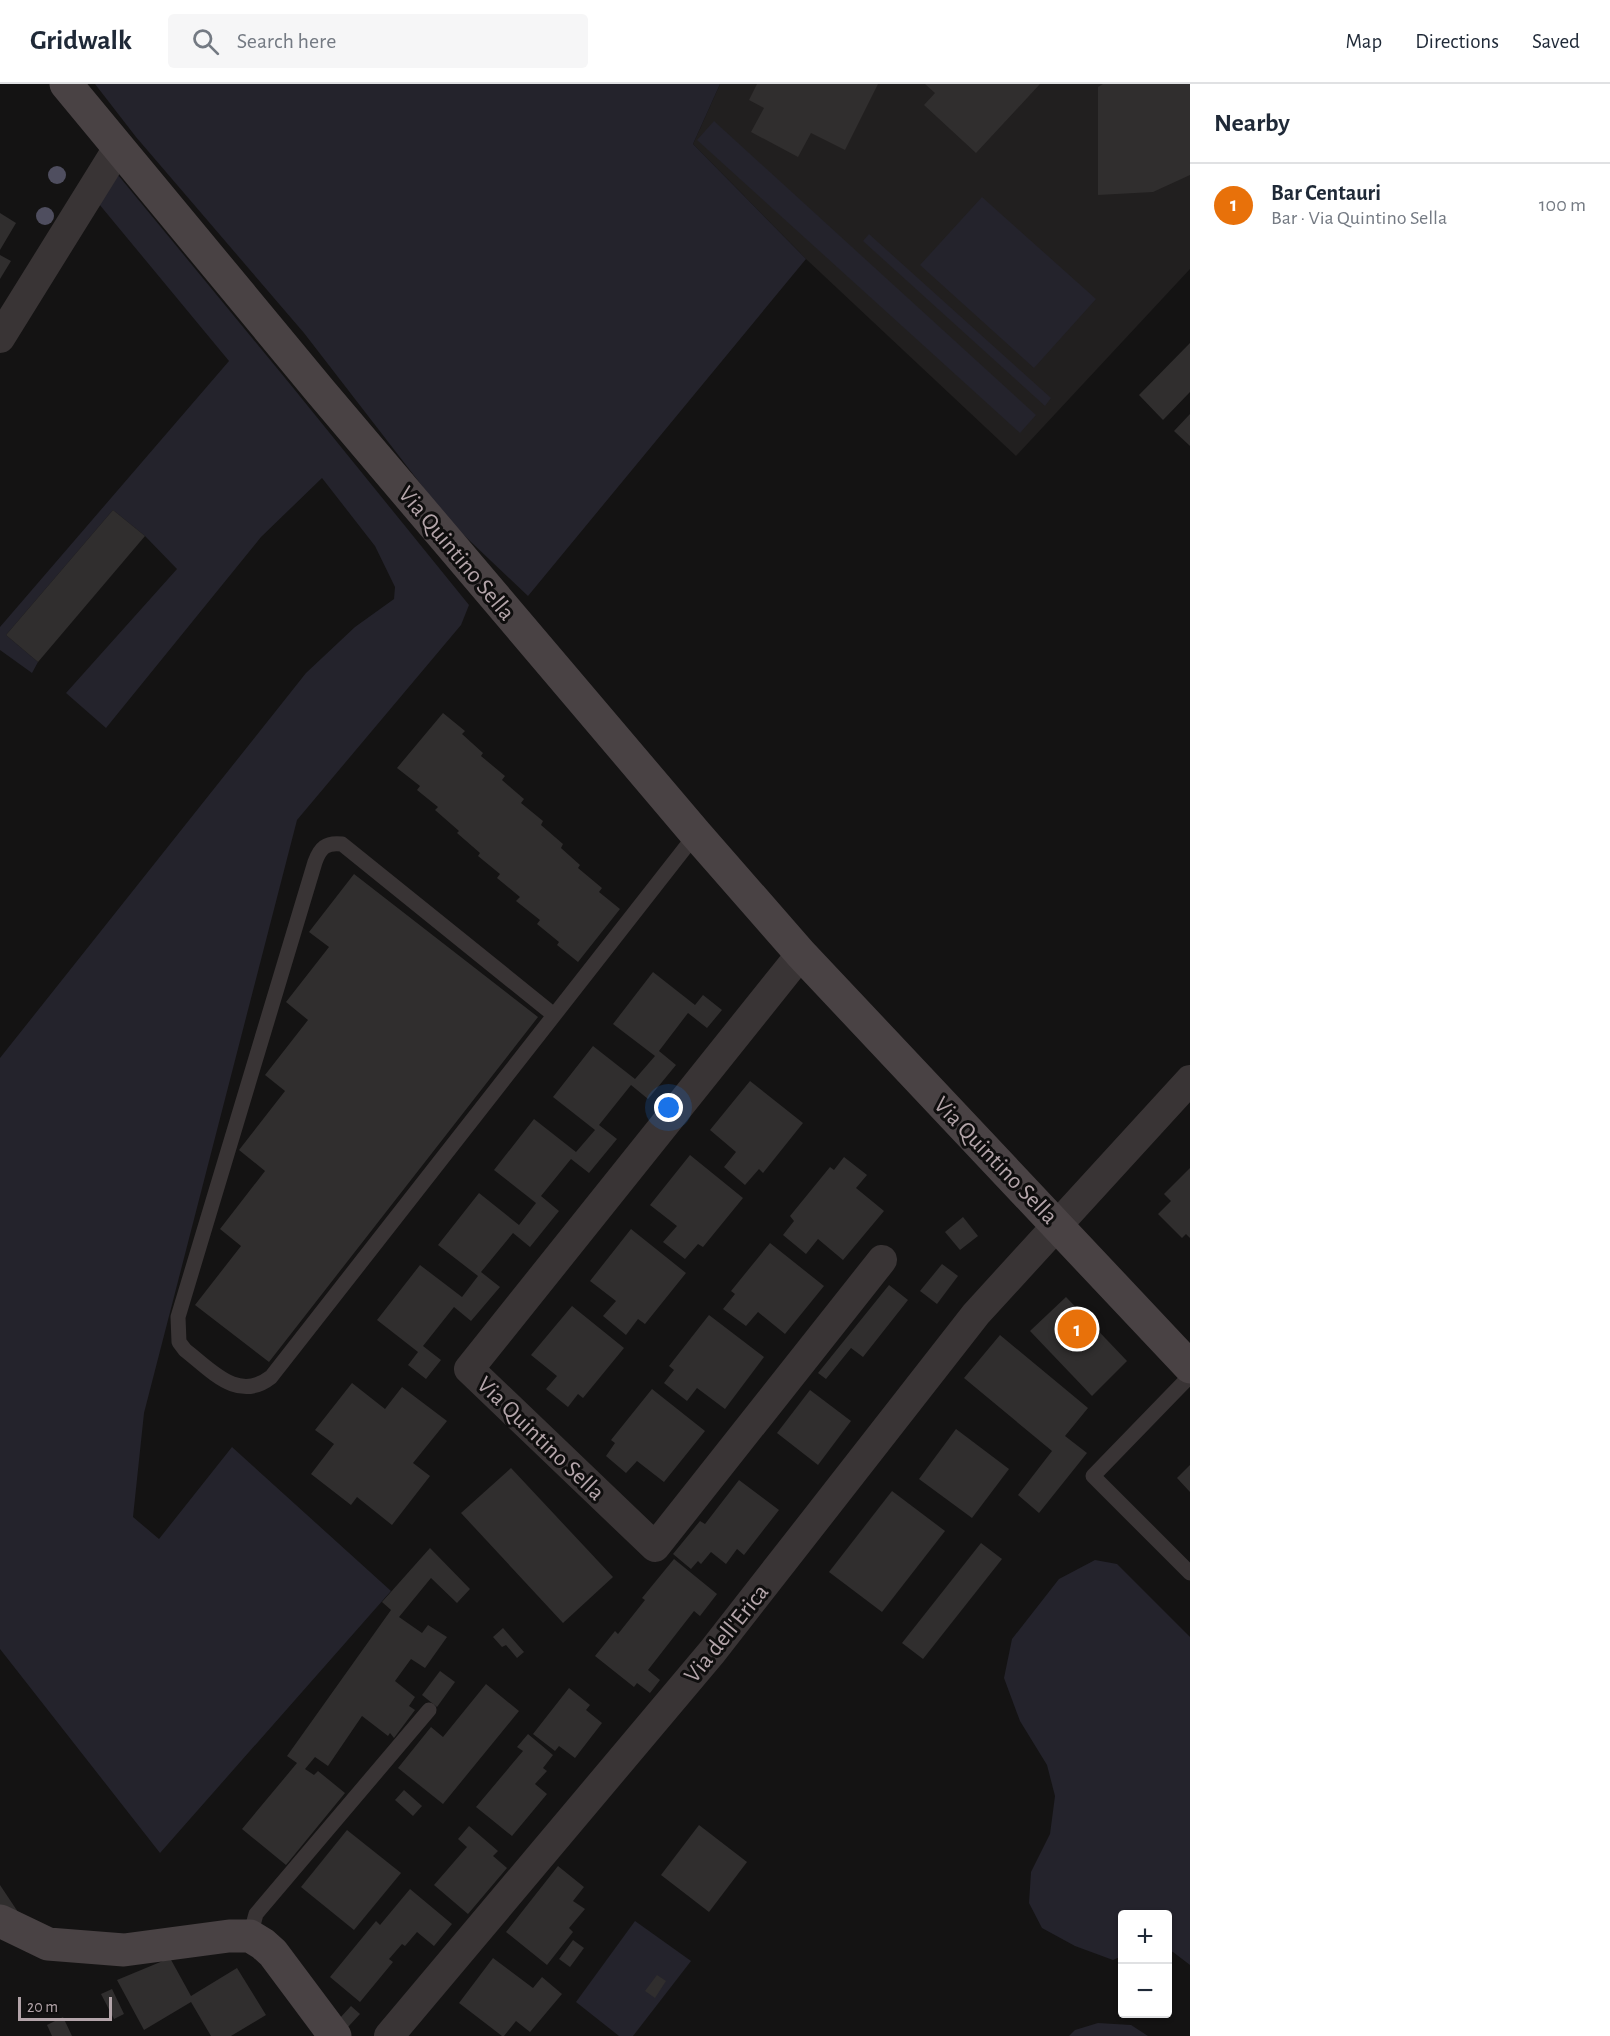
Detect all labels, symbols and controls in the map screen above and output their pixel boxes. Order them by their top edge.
search box [168,14,588,68]
icon: search [189,25,222,58]
text: Gridwalk [30,27,132,55]
text: Search here [237,30,336,52]
text: Map [1346,31,1382,52]
text: Directions [1415,31,1499,52]
text: Saved [1532,31,1580,52]
text: Nearby [1214,110,1290,136]
text: Bar Centauri [1271,182,1381,204]
text: 1 [1230,195,1237,215]
text: 100 m [1539,195,1586,215]
text: Bar · Via Quintino Sella [1271,208,1447,228]
street label: Via Quintino Sella [393,482,519,625]
street label: Via Quintino Sella [929,1092,1062,1229]
your location [654,1093,683,1122]
pin: 1 [1058,1306,1096,1352]
street label: Via Quintino Sella [472,1372,609,1505]
street label: Via dell'Erica [680,1580,773,1687]
map controls [1118,1910,1172,2018]
button: + [1118,1910,1172,1964]
button: − [1118,1964,1172,2018]
scale bar [18,1994,112,2022]
text: 20 m [27,1999,58,2015]

